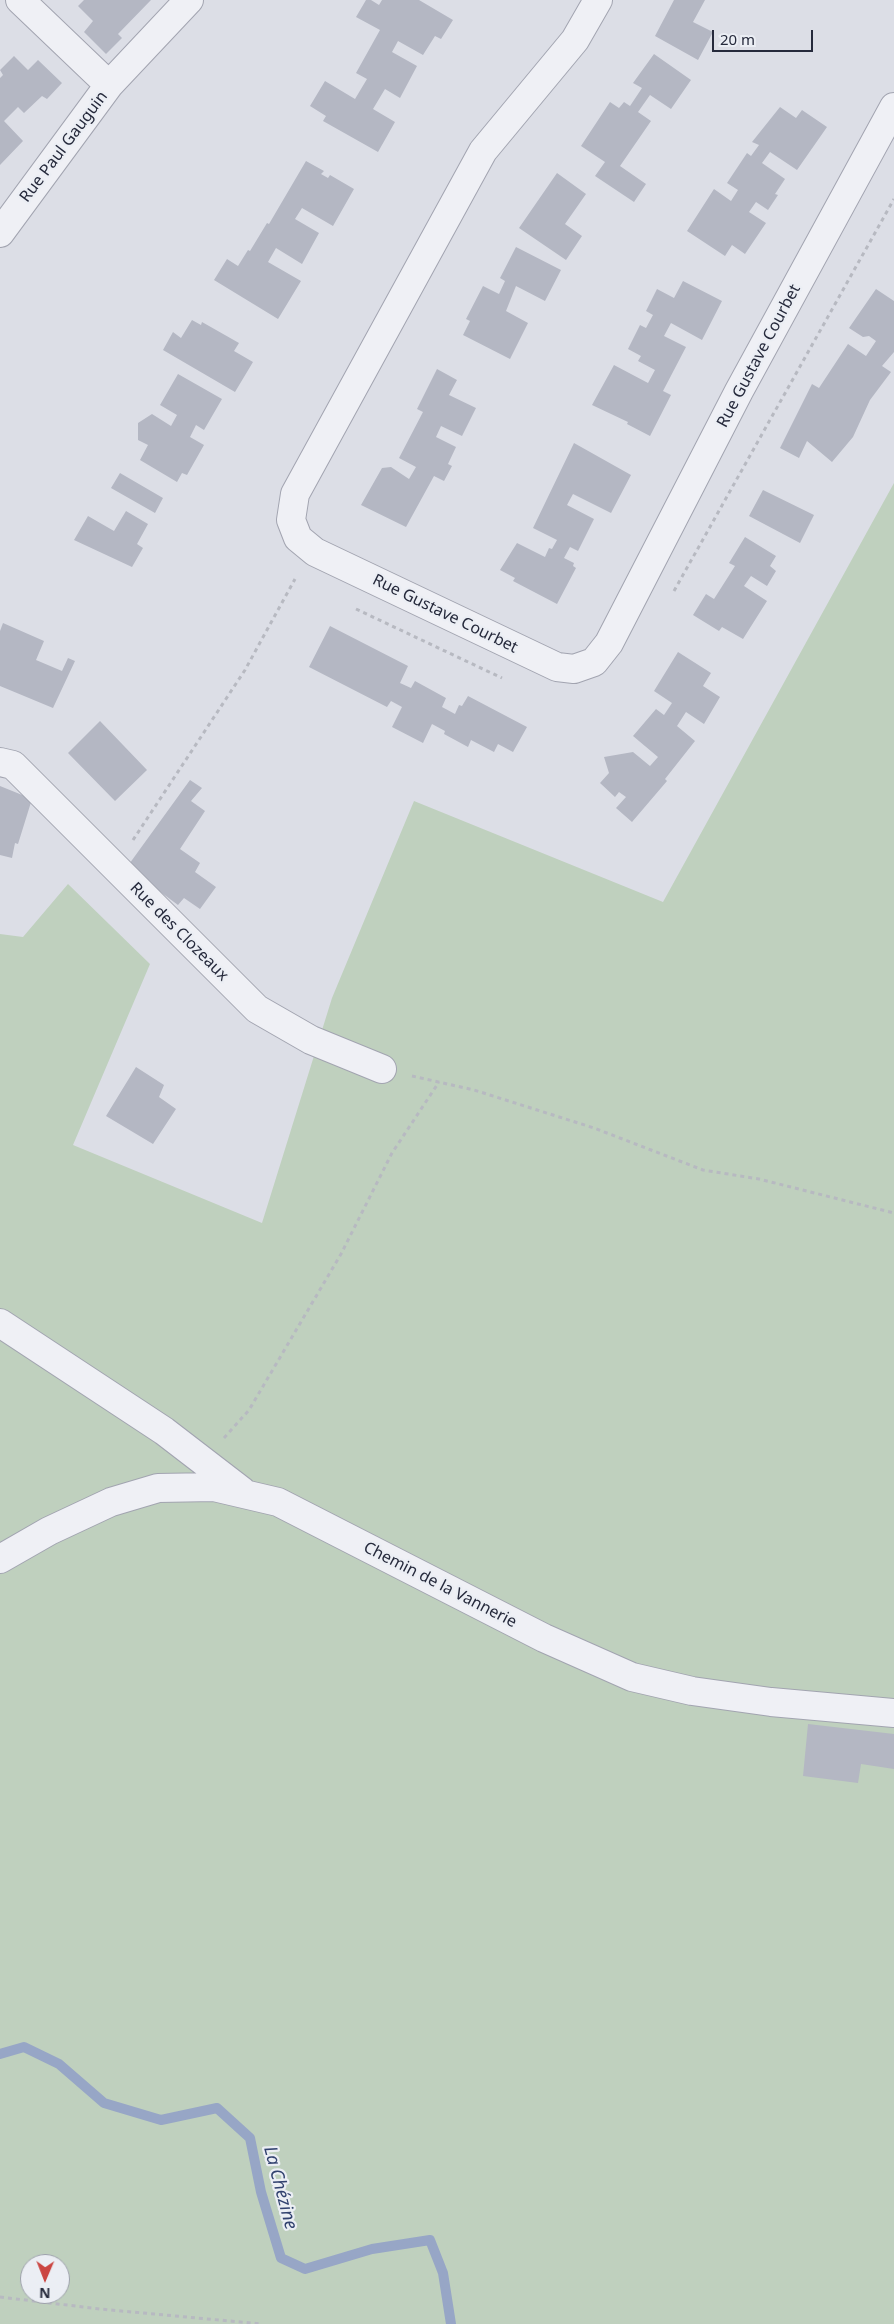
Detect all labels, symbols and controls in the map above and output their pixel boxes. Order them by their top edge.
scale bar [714,20,815,52]
text: 20 m [720,29,755,49]
street label: Rue Paul Gauguin [16,88,112,206]
street label: Rue Gustave Courbet [713,281,805,431]
street label: Rue Gustave Courbet [369,570,521,658]
street label: Rue des Clozeaux [126,879,232,985]
street label: Chemin de la Vannerie [360,1538,520,1632]
water label: La Chézine [259,2144,301,2232]
north arrow [20,2254,70,2304]
text: N [39,2284,51,2303]

